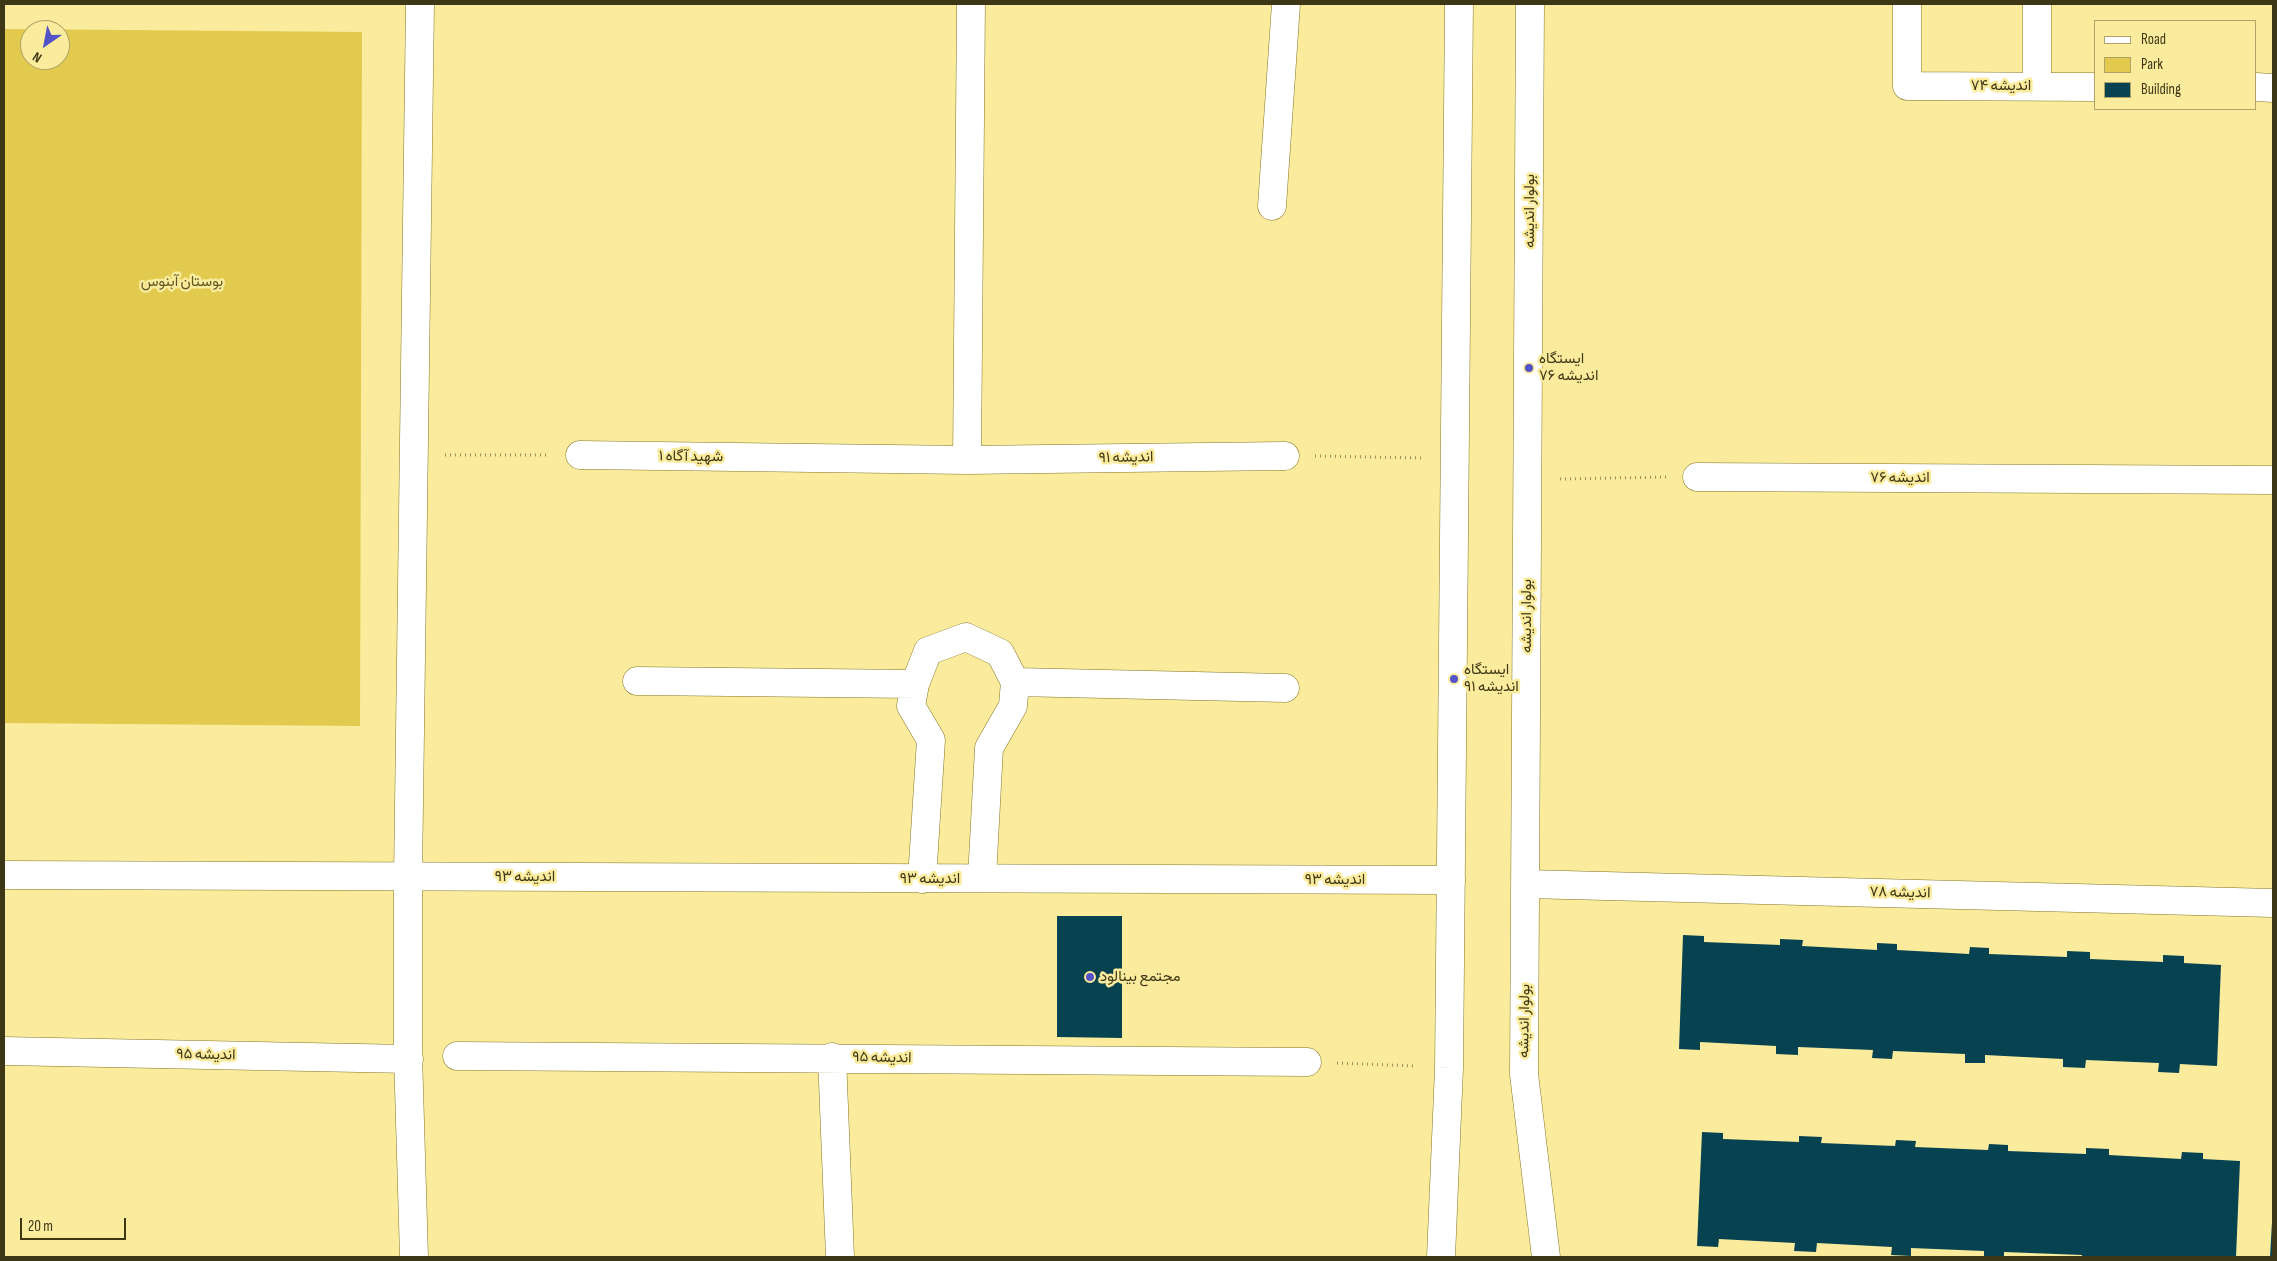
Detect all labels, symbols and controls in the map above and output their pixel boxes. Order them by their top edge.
north arrow [20,20,70,70]
legend [2094,20,2257,110]
text: Road [2141,30,2166,49]
text: N [29,48,45,66]
text: Park [2141,55,2163,74]
street label: اندیشه ۷۴ [1971,77,2031,95]
text: Building [2141,80,2181,99]
street label: بولوار اندیشه [1521,174,1539,248]
park label: بوستان آبنوس [141,273,223,291]
place label: ایستگاه اندیشه ۷۶ [1539,350,1598,385]
marker: ایستگاه اندیشه ۷۶ [1523,362,1535,374]
street label: شهید آگاه ۱ [659,447,723,467]
street label: اندیشه ۹۱ [1098,449,1154,467]
street label: اندیشه ۷۶ [1870,469,1930,487]
street label: بولوار اندیشه [1518,579,1536,653]
place label: ایستگاه اندیشه ۹۱ [1464,661,1519,696]
marker: ایستگاه اندیشه ۹۱ [1448,673,1460,685]
street label: اندیشه ۹۳ [495,868,555,886]
street label: اندیشه ۹۳ [900,870,960,888]
street label: اندیشه ۹۳ [1305,871,1365,889]
street label: اندیشه ۷۸ [1869,883,1931,903]
place label: مجتمع بینالود [1100,968,1181,986]
marker: مجتمع بینالود [1084,971,1096,983]
street label: بولوار اندیشه [1515,984,1535,1058]
street label: اندیشه ۹۵ [176,1045,236,1065]
street label: اندیشه ۹۵ [852,1048,912,1068]
scale bar [22,1208,129,1240]
text: 20 m [28,1217,53,1236]

